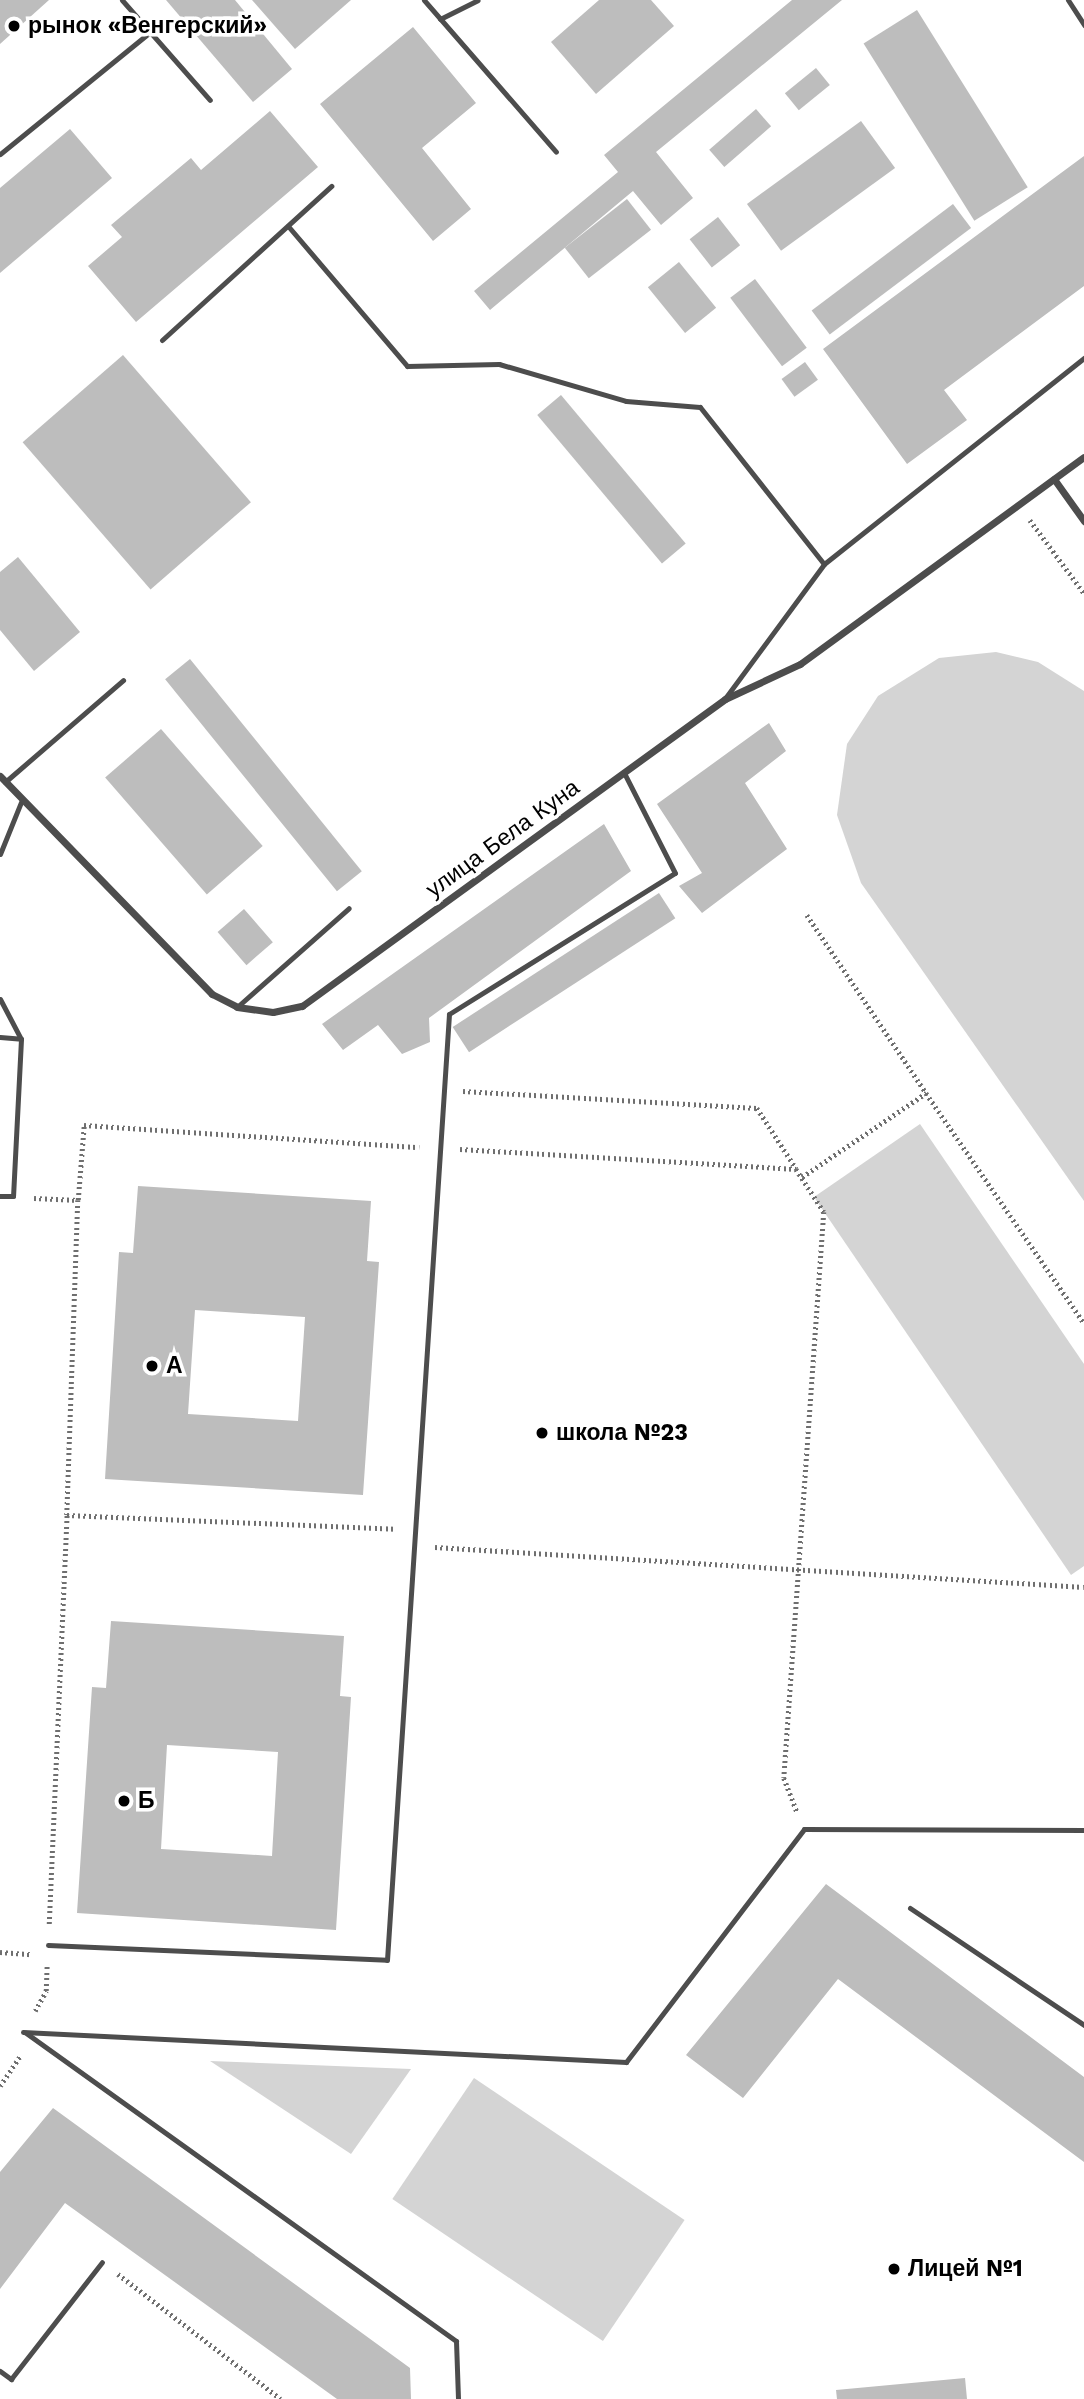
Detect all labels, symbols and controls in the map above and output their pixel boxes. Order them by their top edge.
place label: рынок «Венгерский» [28,12,267,40]
marker: рынок «Венгерский» [6,18,22,34]
street label: улица Бела Куна [421,774,585,904]
place label: А [166,1352,183,1380]
marker: А [144,1358,160,1374]
place label: школа №23 [556,1419,688,1447]
marker: школа №23 [534,1425,550,1441]
place label: Б [138,1787,155,1815]
marker: Б [116,1793,132,1809]
place label: Лицей №1 [908,2255,1023,2283]
marker: Лицей №1 [886,2261,902,2277]

